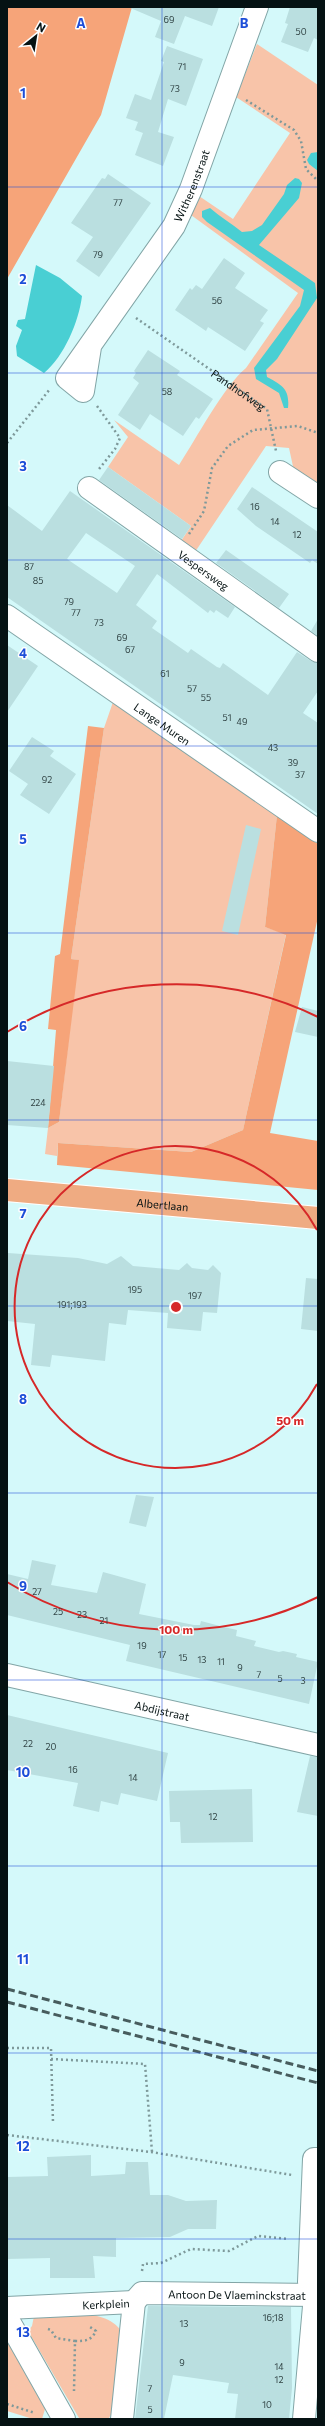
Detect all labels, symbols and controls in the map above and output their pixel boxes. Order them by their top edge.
house number: 69 [164,14,174,25]
text: A [76,15,86,31]
text: B [240,15,249,31]
north arrow [16,16,56,56]
text: N [34,19,48,35]
house number: 50 [295,26,307,37]
house number: 71 [178,61,186,72]
house number: 73 [170,83,180,94]
text: 1 [20,85,26,101]
street label: Witherenstraat [170,147,211,224]
house number: 77 [113,197,123,208]
house number: 79 [93,249,103,260]
text: 2 [19,271,27,287]
house number: 56 [212,295,222,306]
street label: Pandhofweg [209,366,268,413]
house number: 58 [162,386,172,397]
text: 3 [19,458,27,474]
house number: 16 [250,501,260,512]
house number: 14 [270,516,280,527]
house number: 12 [293,529,301,540]
street label: Vespersweg [176,547,232,592]
house number: 87 [24,561,34,572]
house number: 85 [33,575,43,586]
house number: 79 [64,596,74,607]
house number: 77 [71,607,81,618]
house number: 73 [94,617,104,628]
house number: 69 [117,632,127,643]
house number: 67 [125,644,135,655]
text: 4 [19,645,27,661]
house number: 61 [160,668,170,679]
house number: 57 [187,683,197,694]
house number: 55 [201,692,211,703]
street label: Lange Muren [132,700,193,747]
house number: 51 [222,712,232,723]
house number: 49 [237,716,247,727]
house number: 43 [268,742,278,753]
house number: 39 [288,757,298,768]
house number: 37 [295,769,305,780]
house number: 92 [42,774,52,785]
text: 5 [19,831,27,847]
text: 6 [19,1018,27,1034]
house number: 224 [30,1097,46,1108]
street label: Albertlaan [136,1195,189,1213]
text: 7 [19,1205,27,1221]
house number: 195 [128,1284,142,1295]
house number: 197 [188,1290,202,1301]
house number: 191;193 [57,1299,87,1310]
centre of rings [169,1300,183,1314]
text: 8 [19,1391,27,1407]
text: 50 m [276,1413,304,1427]
text: 9 [19,1578,27,1594]
house number: 27 [32,1586,42,1597]
house number: 25 [53,1606,63,1617]
house number: 23 [77,1609,87,1620]
house number: 21 [100,1615,108,1626]
text: 100 m [159,1622,193,1636]
house number: 19 [137,1640,147,1651]
house number: 17 [158,1649,167,1660]
house number: 15 [178,1652,188,1663]
house number: 13 [198,1654,206,1665]
house number: 11 [217,1656,225,1667]
house number: 9 [237,1662,243,1673]
house number: 7 [257,1669,262,1680]
house number: 5 [277,1673,283,1684]
house number: 3 [300,1675,306,1686]
street label: Abdijstraat [133,1697,191,1723]
house number: 22 [23,1738,33,1749]
house number: 20 [46,1741,57,1752]
text: 10 [16,1764,31,1780]
house number: 16 [68,1764,78,1775]
house number: 14 [128,1772,138,1783]
house number: 12 [209,1811,217,1822]
text: 11 [17,1951,29,1967]
text: 12 [16,2138,30,2154]
street label: Antoon De Vlaeminckstraat [168,2287,306,2301]
street label: Kerkplein [82,2296,130,2311]
house number: 16;18 [263,2312,283,2323]
house number: 13 [180,2318,188,2329]
text: 13 [16,2324,30,2340]
house number: 9 [179,2357,185,2368]
house number: 14 [274,2361,284,2372]
house number: 12 [275,2374,283,2385]
house number: 7 [148,2383,153,2394]
house number: 10 [262,2399,272,2410]
house number: 5 [147,2404,153,2415]

